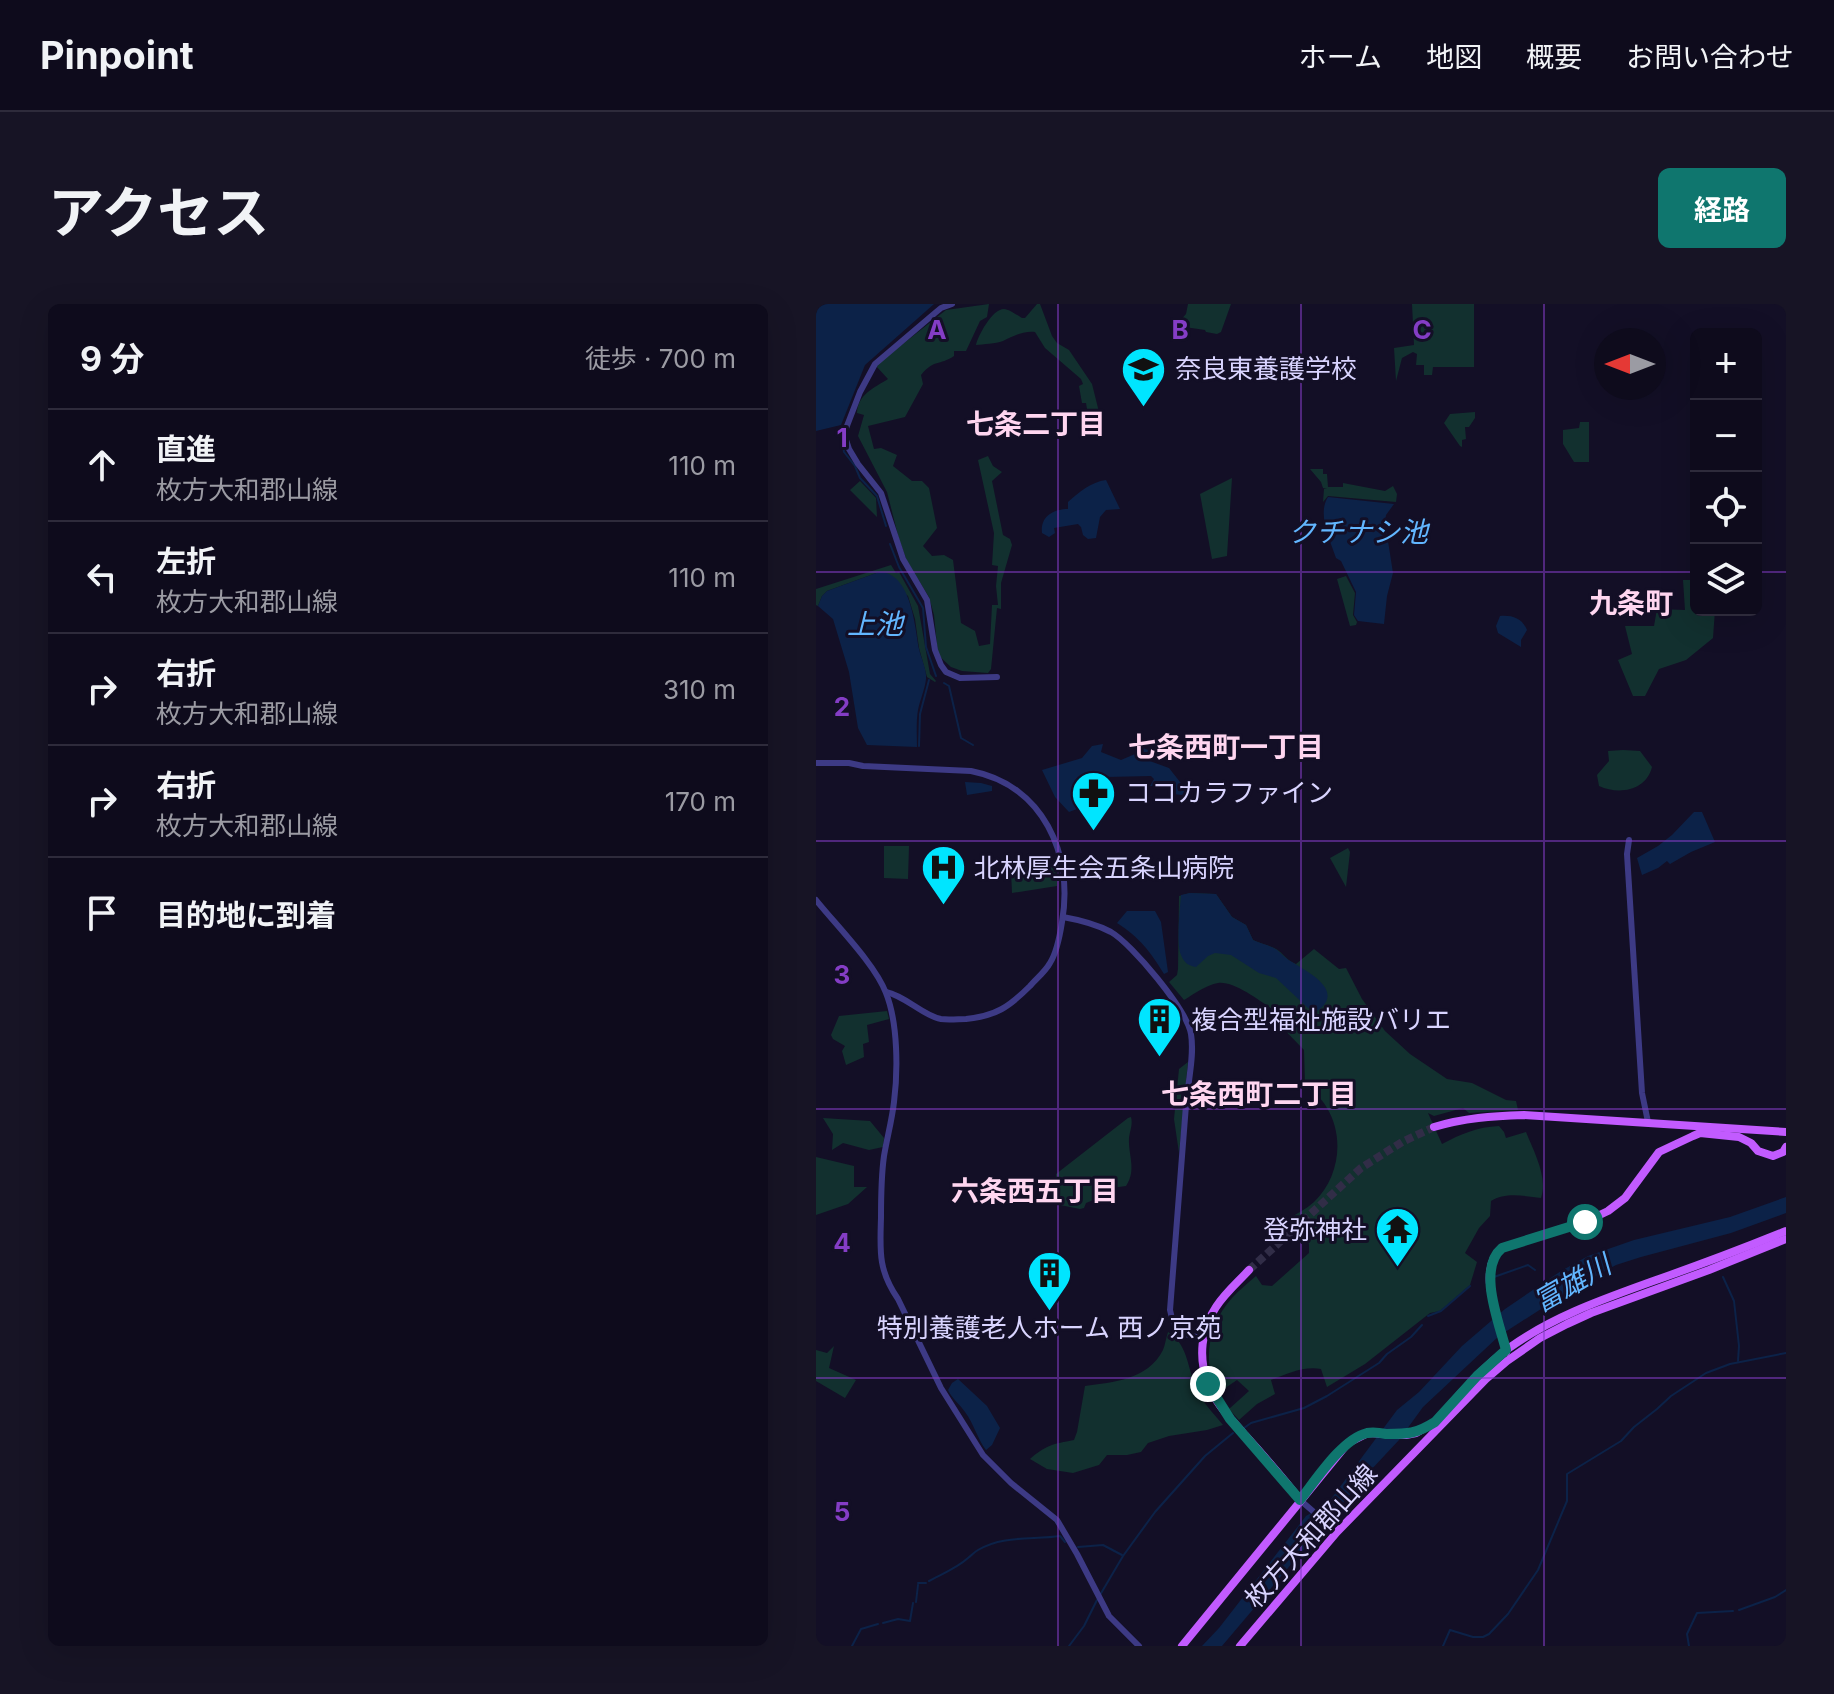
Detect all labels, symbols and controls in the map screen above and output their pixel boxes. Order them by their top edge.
text: Pinpoint [40,32,194,78]
text: ホーム [1299,40,1382,74]
text: 地図 [1426,40,1482,74]
text: 概要 [1526,40,1582,74]
text: お問い合わせ [1626,40,1794,74]
button: 経路 [1658,168,1786,248]
text: アクセス [48,179,269,247]
text: A [927,314,947,345]
text: B [1171,314,1189,345]
text: C [1412,314,1432,345]
north arrow [1594,328,1666,400]
map controls [1690,328,1762,616]
button: + [1690,328,1762,400]
text: 9 分 [80,338,144,379]
text: 徒歩 · 700 m [585,343,736,374]
school or university icon: 奈良東養護学校 [1120,345,1168,408]
place label: 奈良東養護学校 [1175,353,1357,384]
button: − [1690,400,1762,472]
district label: 七条二丁目 [966,407,1106,441]
text: 1 [836,422,848,453]
text: 直進 [156,431,216,467]
icon: ahead [80,443,124,487]
text: 110 m [668,450,736,481]
button: locate [1690,472,1762,544]
text: 枚方大和郡山線 [156,474,338,505]
water label: クチナシ池 [1288,515,1431,549]
text: 左折 [156,543,216,579]
button: layers [1690,544,1762,616]
icon: left [80,555,124,599]
text: 110 m [668,562,736,593]
text: 枚方大和郡山線 [156,586,338,617]
district label: 九条町 [1589,586,1673,620]
water label: 上池 [847,607,906,641]
text: 右折 [156,655,216,691]
icon: right [80,667,124,711]
text: 310 m [663,674,736,705]
text: 2 [834,691,850,722]
text: 枚方大和郡山線 [156,698,338,729]
district label: 七条西町一丁目 [1128,730,1324,764]
text: 右折 [156,767,216,803]
pharmacy icon: ココカラファイン [1070,769,1118,832]
place label: ココカラファイン [1125,777,1333,808]
icon: right [80,779,124,823]
text: 170 m [665,786,736,817]
text: 枚方大和郡山線 [156,810,338,841]
hospital icon: 北林厚生会五条山病院 [919,844,967,907]
place label: 北林厚生会五条山病院 [974,852,1234,883]
icon: arrive [80,891,124,935]
text: 目的地に到着 [156,897,336,933]
text: 3 [834,959,850,990]
building icon: 複合型福祉施設バリエ [1136,996,1184,1059]
place label: 複合型福祉施設バリエ [1191,1004,1451,1035]
district label: 七条西町二丁目 [1161,1077,1357,1111]
district label: 六条西五丁目 [951,1174,1119,1208]
route start [1567,1204,1603,1240]
temple icon: 登弥神社 [1374,1206,1422,1269]
place label: 登弥神社 [1263,1214,1367,1245]
text: 4 [833,1227,851,1258]
water label: 富雄川 [1527,1246,1619,1319]
building icon: 特別養護老人ホーム 西ノ京苑 [1025,1249,1073,1312]
place label: 特別養護老人ホーム 西ノ京苑 [877,1312,1221,1343]
route end [1190,1366,1226,1402]
street label: 枚方大和郡山線 [1238,1458,1383,1614]
text: 5 [834,1496,850,1527]

